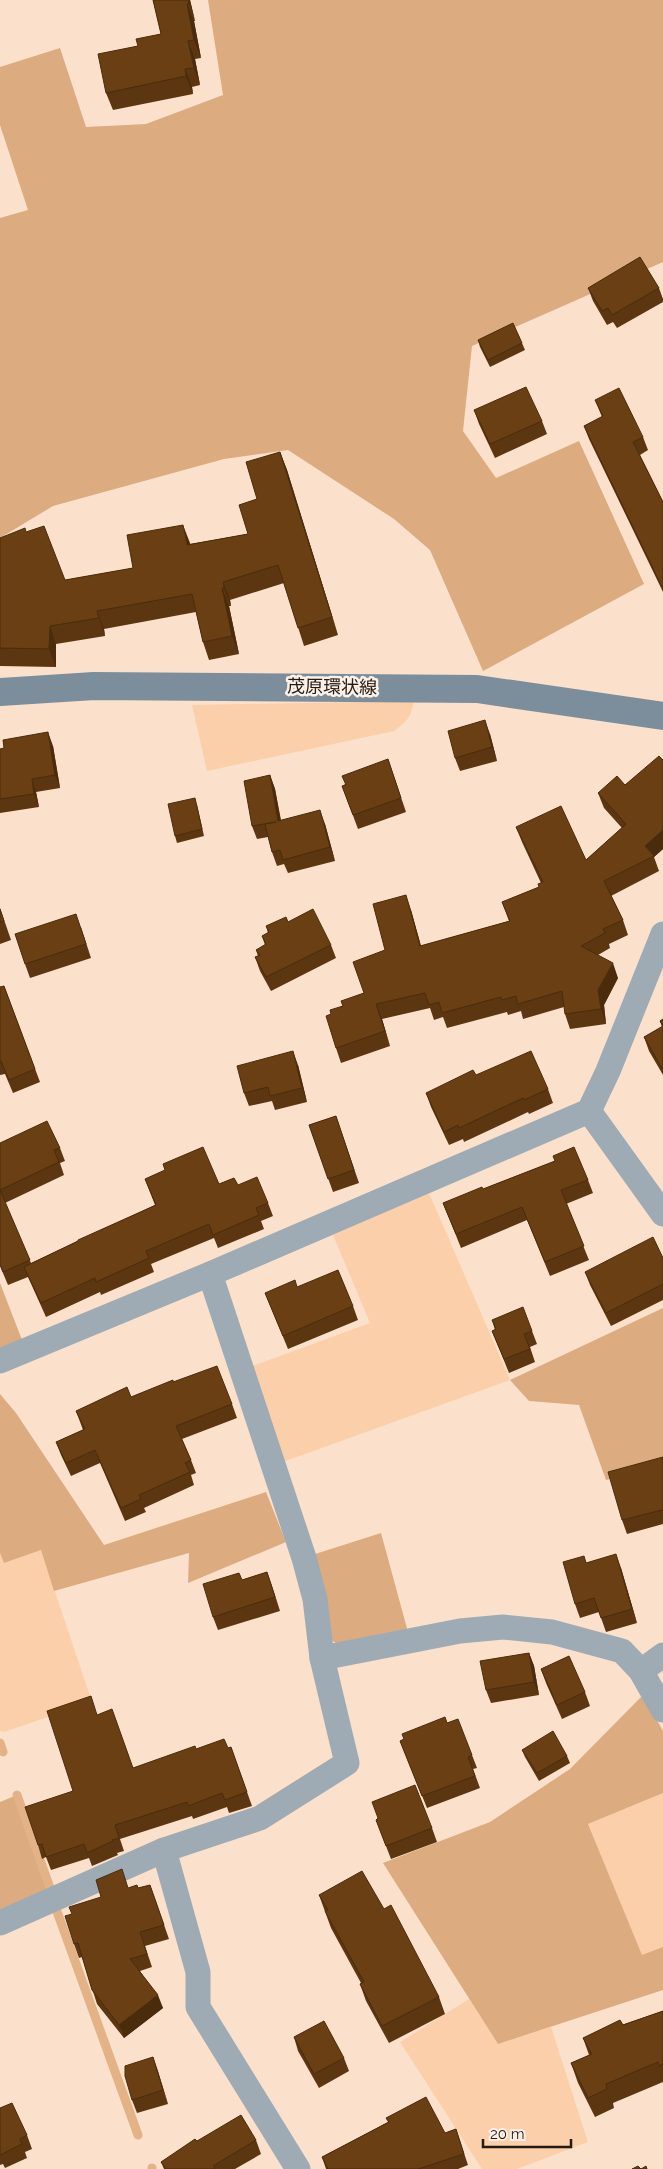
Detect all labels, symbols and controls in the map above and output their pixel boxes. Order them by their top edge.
street label: 茂原環状線 [287,675,377,698]
scale bar [483,2116,570,2148]
text: 20 m [490,2125,525,2143]

